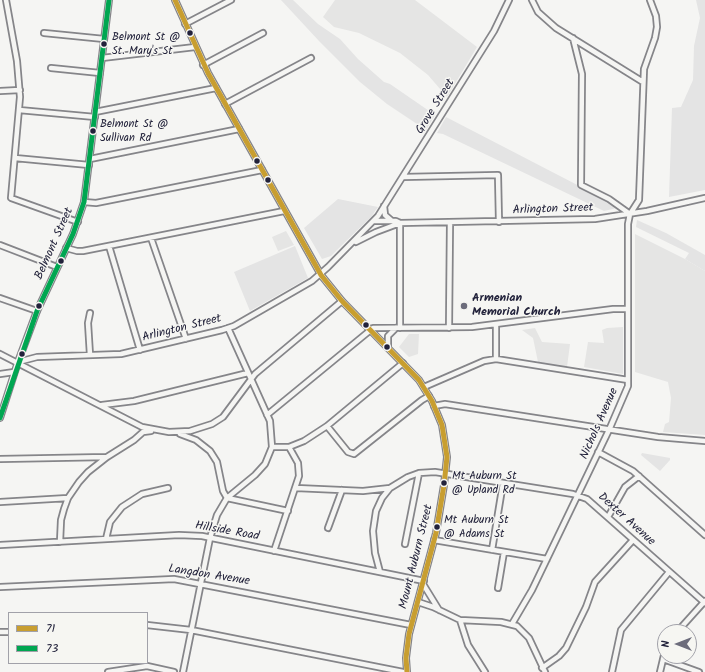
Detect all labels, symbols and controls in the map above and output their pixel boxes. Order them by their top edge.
unlabelled marker [185,28,195,38]
place label: Belmont St @ St. Mary's St [112,31,180,57]
marker: Belmont St @ St. Mary's St [99,39,109,49]
street label: Grove Street [413,77,459,137]
place label: Belmont St @ Sullivan Rd [100,118,168,144]
marker: Belmont St @ Sullivan Rd [88,126,98,136]
unlabelled marker [252,156,262,166]
unlabelled marker [263,175,273,185]
street label: Arlington Street [512,201,594,219]
street label: Belmont Street [33,206,77,282]
unlabelled marker [56,256,66,266]
place label: Armenian Memorial Church [472,292,561,320]
unlabelled marker [34,301,44,311]
marker: Armenian Memorial Church [459,301,469,311]
street label: Arlington Street [141,312,223,346]
unlabelled marker [361,320,371,330]
unlabelled marker [382,342,392,352]
unlabelled marker [17,349,27,359]
street label: Nichols Avenue [578,386,622,462]
place label: Mt Auburn St @ Upland Rd [452,470,516,496]
marker: Mt Auburn St @ Upland Rd [439,478,449,488]
street label: Dexter Avenue [594,490,658,550]
street label: Mount Auburn Street [397,503,437,611]
place label: Mt Auburn St @ Adams St [444,514,508,540]
street label: Hillside Road [194,519,260,545]
marker: Mt Auburn St @ Adams St [432,522,442,532]
street label: Langdon Avenue [167,562,251,590]
legend [8,612,148,664]
text: 71 [46,619,55,638]
north arrow [657,624,697,664]
text: 73 [46,639,58,658]
text: N [657,641,675,647]

